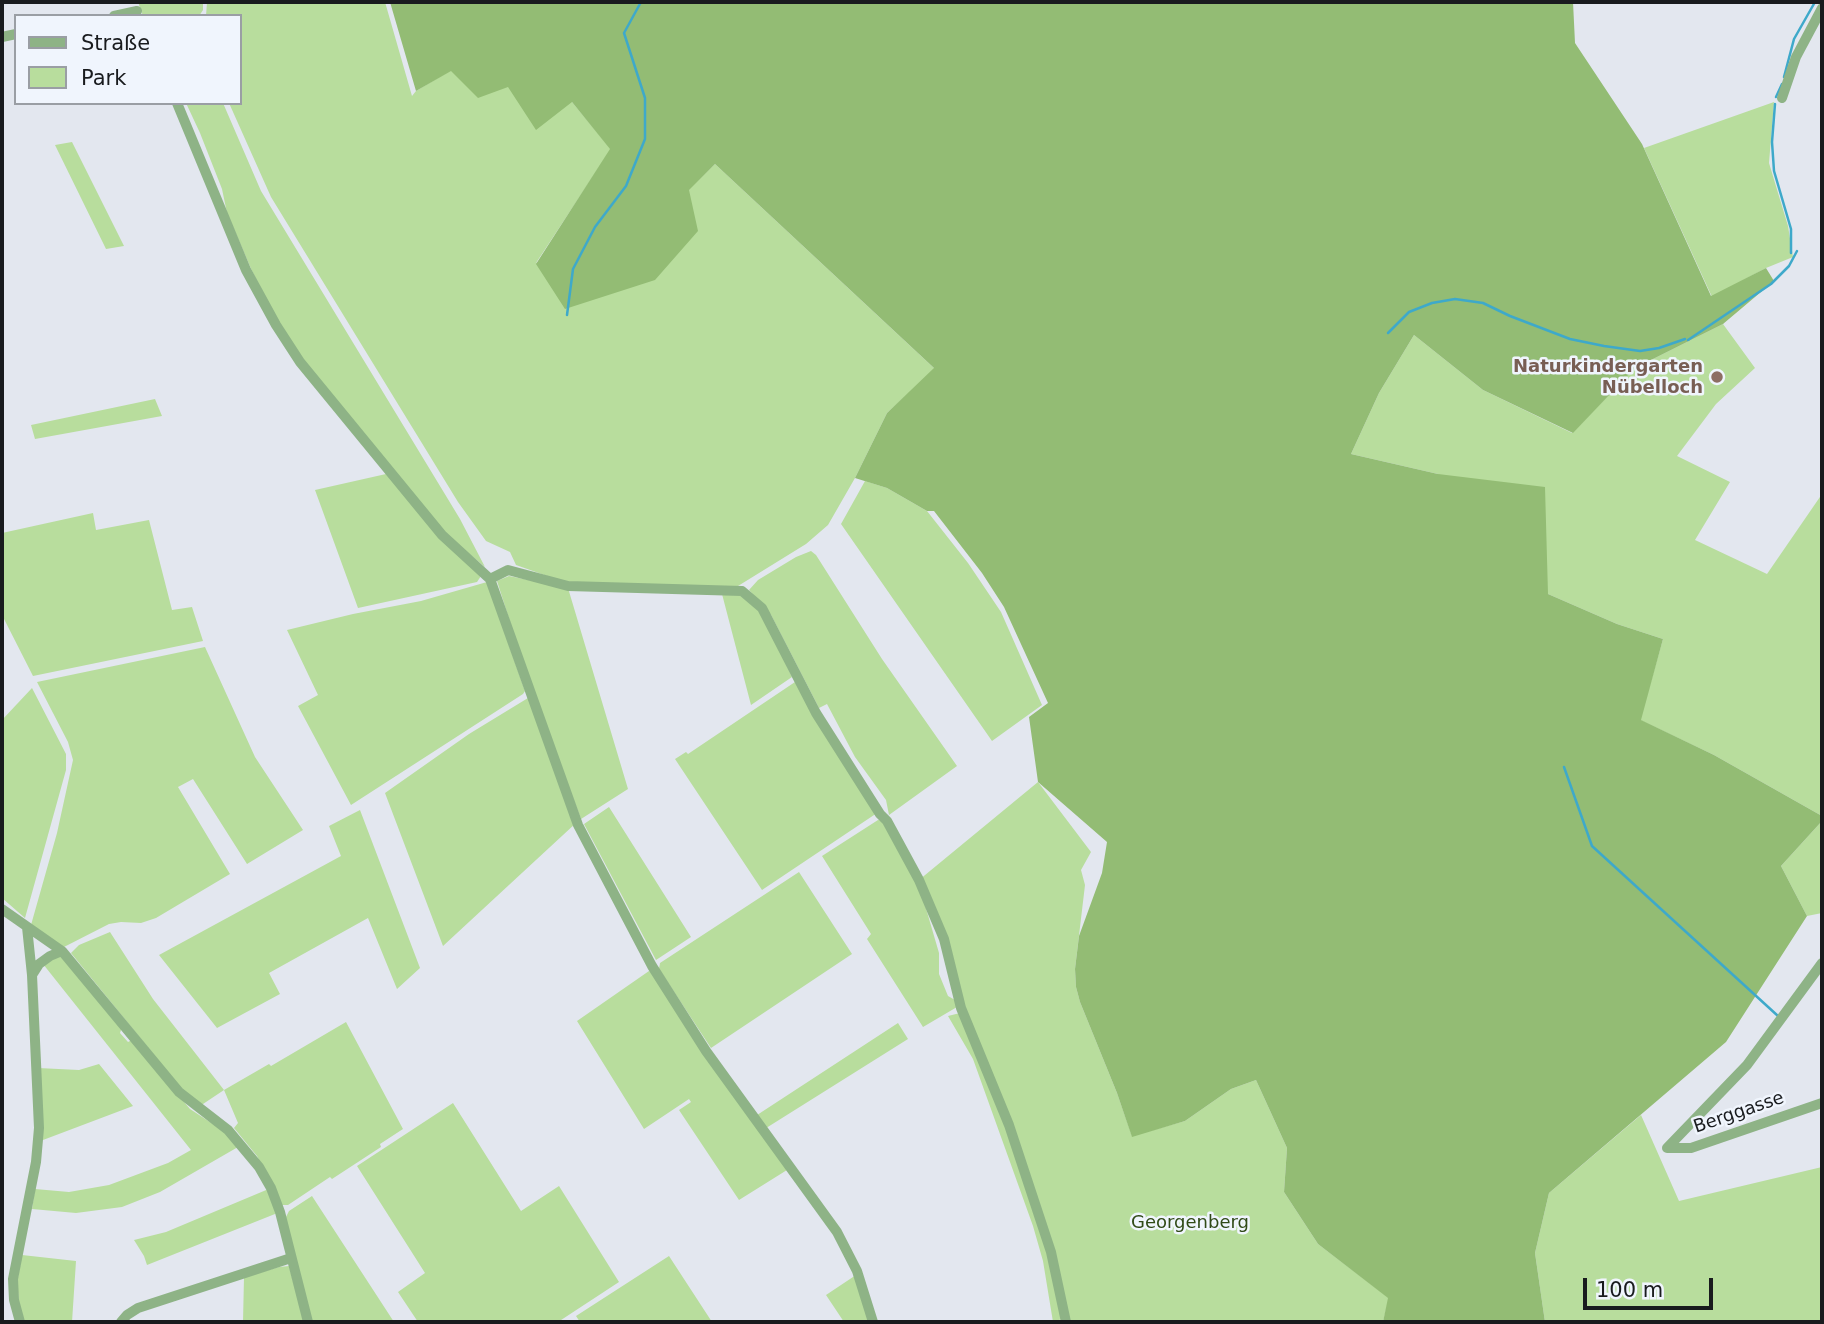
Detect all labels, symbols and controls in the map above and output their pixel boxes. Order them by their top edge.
legend [14,14,242,105]
text: Straße [81,31,150,55]
text: Park [81,66,126,90]
place label: Naturkindergarten Nübelloch [1513,356,1703,398]
marker: Naturkindergarten Nübelloch [1709,369,1725,385]
street label: Berggasse [1691,1087,1787,1139]
park label: Georgenberg [1131,1212,1249,1234]
scale bar [1586,1264,1716,1308]
text: 100 m [1596,1278,1663,1302]

